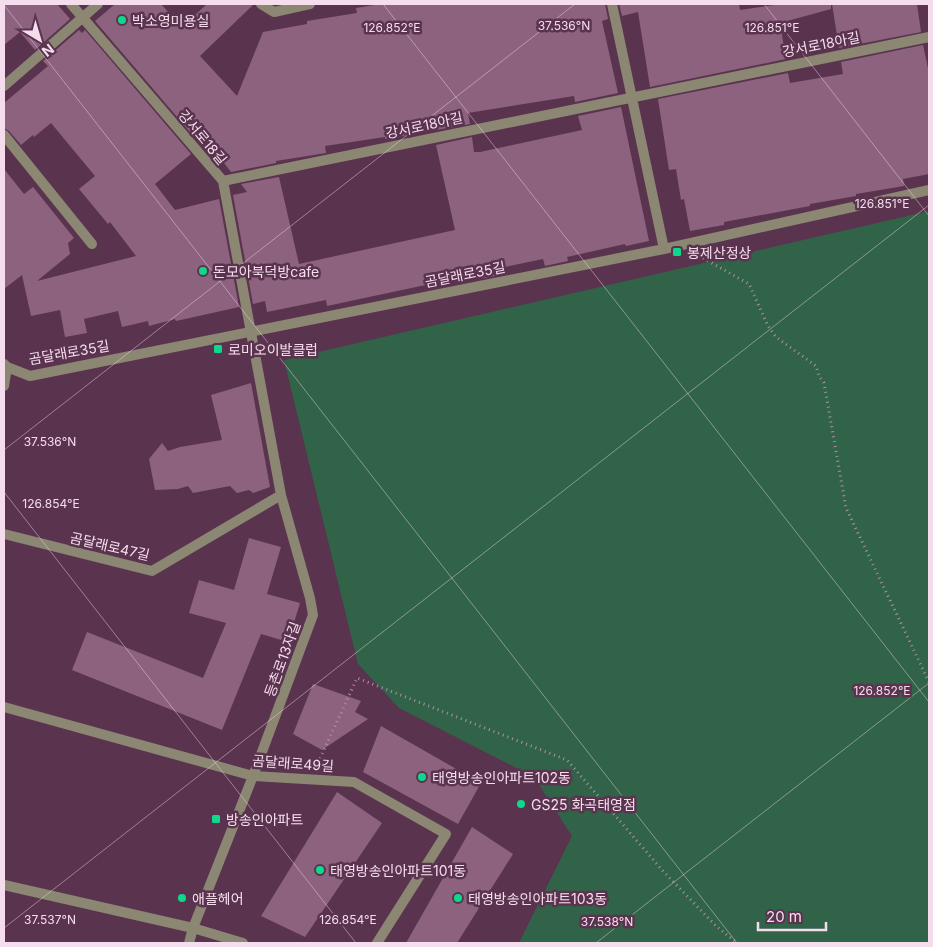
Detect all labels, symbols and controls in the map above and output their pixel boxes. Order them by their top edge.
place label: 박소영미용실 [132,12,209,29]
marker: 박소영미용실 [116,14,128,26]
north arrow [15,15,65,65]
text: 37.536°N [538,18,590,33]
text: 126.852°E [363,20,421,35]
text: 126.851°E [745,20,799,35]
street label: 강서로18아길 [781,28,861,60]
text: N [39,41,58,61]
street label: 강서로18길 [175,106,231,168]
street label: 강서로18아길 [384,108,464,142]
text: 126.851°E [855,196,909,211]
place label: 봉제산정상 [687,244,752,261]
marker: 봉제산정상 [671,246,683,258]
street label: 곰달래로35길 [423,258,507,290]
place label: 돈모아북덕방cafe [213,263,319,280]
marker: 돈모아북덕방cafe [197,265,209,277]
street label: 곰달래로35길 [27,337,111,367]
place label: 로미오이발클럽 [228,341,318,358]
marker: 로미오이발클럽 [212,343,224,355]
text: 37.536°N [24,434,76,449]
text: 126.854°E [22,496,80,511]
street label: 곰달래로47길 [68,529,152,563]
street label: 등촌로13자길 [261,619,303,699]
text: 126.852°E [853,683,911,698]
street label: 곰달래로49길 [251,752,335,774]
place label: 태영방송인아파트102동 [432,769,571,786]
marker: 태영방송인아파트102동 [416,771,428,783]
place label: GS25 화곡태영점 [531,796,636,813]
marker: GS25 화곡태영점 [515,798,527,810]
place label: 방송인아파트 [226,811,303,828]
marker: 방송인아파트 [210,813,222,825]
place label: 태영방송인아파트101동 [330,862,466,879]
marker: 태영방송인아파트101동 [314,864,326,876]
place label: 애플헤어 [192,890,244,907]
place label: 태영방송인아파트103동 [468,890,607,907]
marker: 애플헤어 [176,892,188,904]
marker: 태영방송인아파트103동 [452,892,464,904]
scale bar [758,900,826,932]
text: 20 m [766,907,802,926]
text: 37.537°N [24,912,76,927]
text: 126.854°E [319,912,377,927]
text: 37.538°N [581,914,633,929]

